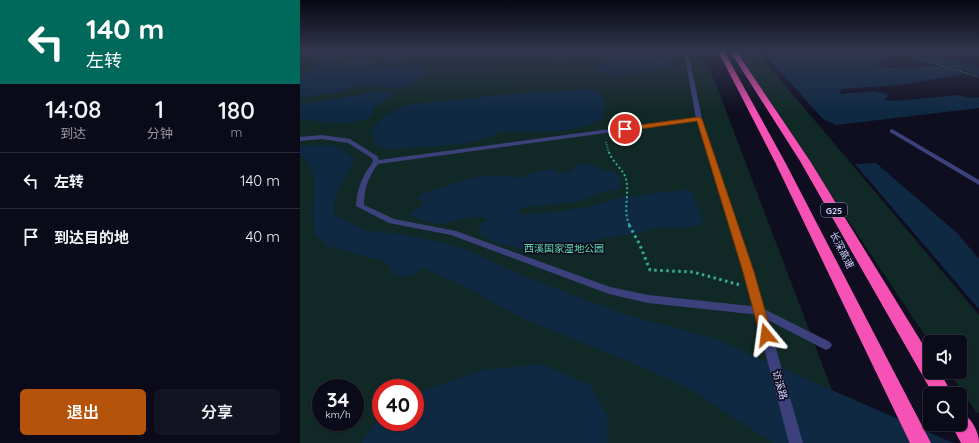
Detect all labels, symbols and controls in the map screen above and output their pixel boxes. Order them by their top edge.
text: 140 m [86,11,164,46]
icon: left [20,16,72,68]
text: 左转 [86,49,122,72]
text: 14:08 [45,94,101,124]
text: 1 [155,94,164,124]
text: 180 [218,95,255,125]
pin [608,112,642,146]
icon: arrive [614,118,636,140]
text: m [230,124,242,140]
text: 到达 [60,125,86,141]
text: 分钟 [147,125,173,141]
icon: left [20,170,42,192]
text: 140 m [240,171,280,190]
text: 左转 [54,172,84,191]
road number: G25 [821,203,847,217]
icon: arrive [20,226,42,248]
text: 40 m [245,227,280,246]
text: 到达目的地 [54,228,129,247]
street label: 长深高速 [827,229,857,271]
park label: 西溪国家湿地公园 [524,242,604,255]
position arrow [745,314,787,356]
map controls [923,335,967,431]
button: sound [923,335,967,379]
street label: 访溪路 [770,369,790,401]
speed limit sign: 40 [372,379,424,431]
text: 34 [327,387,349,412]
button: search [923,387,967,431]
button: 退出 [20,389,146,435]
button: 分享 [154,389,280,435]
text: km/h [325,408,351,421]

